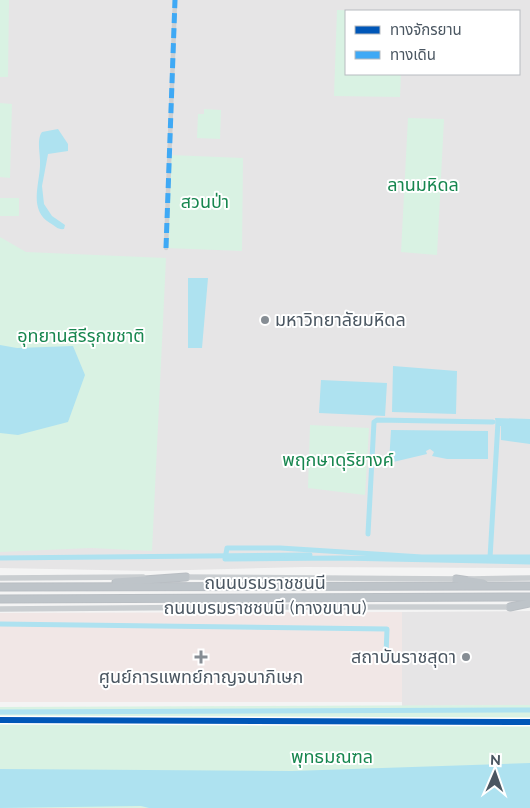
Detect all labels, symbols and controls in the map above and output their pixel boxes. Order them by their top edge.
legend [345,10,520,75]
text: ทางจักรยาน [390,21,462,39]
text: ทางเดิน [390,46,436,64]
park label: ลานมหิดล [387,174,459,195]
park label: สวนป่า [181,191,229,212]
place label: มหาวิทยาลัยมหิดล [275,309,406,330]
marker: มหาวิทยาลัยมหิดล [259,314,271,326]
park label: อุทยานสิรีรุกขชาติ [17,325,145,347]
park label: พฤกษาดุริยางค์ [282,449,394,471]
street label: ถนนบรมราชชนนี [204,572,326,593]
street label: ถนนบรมราชชนนี (ทางขนาน) [164,597,367,618]
place label: สถาบันราชสุดา [351,646,456,668]
marker: ศูนย์การแพทย์กาญจนาภิเษก [194,650,208,664]
marker: สถาบันราชสุดา [460,651,472,663]
place label: ศูนย์การแพทย์กาญจนาภิเษก [99,666,303,689]
park label: พุทธมณฑล [291,746,373,768]
north arrow [470,748,520,798]
text: N [490,752,501,768]

